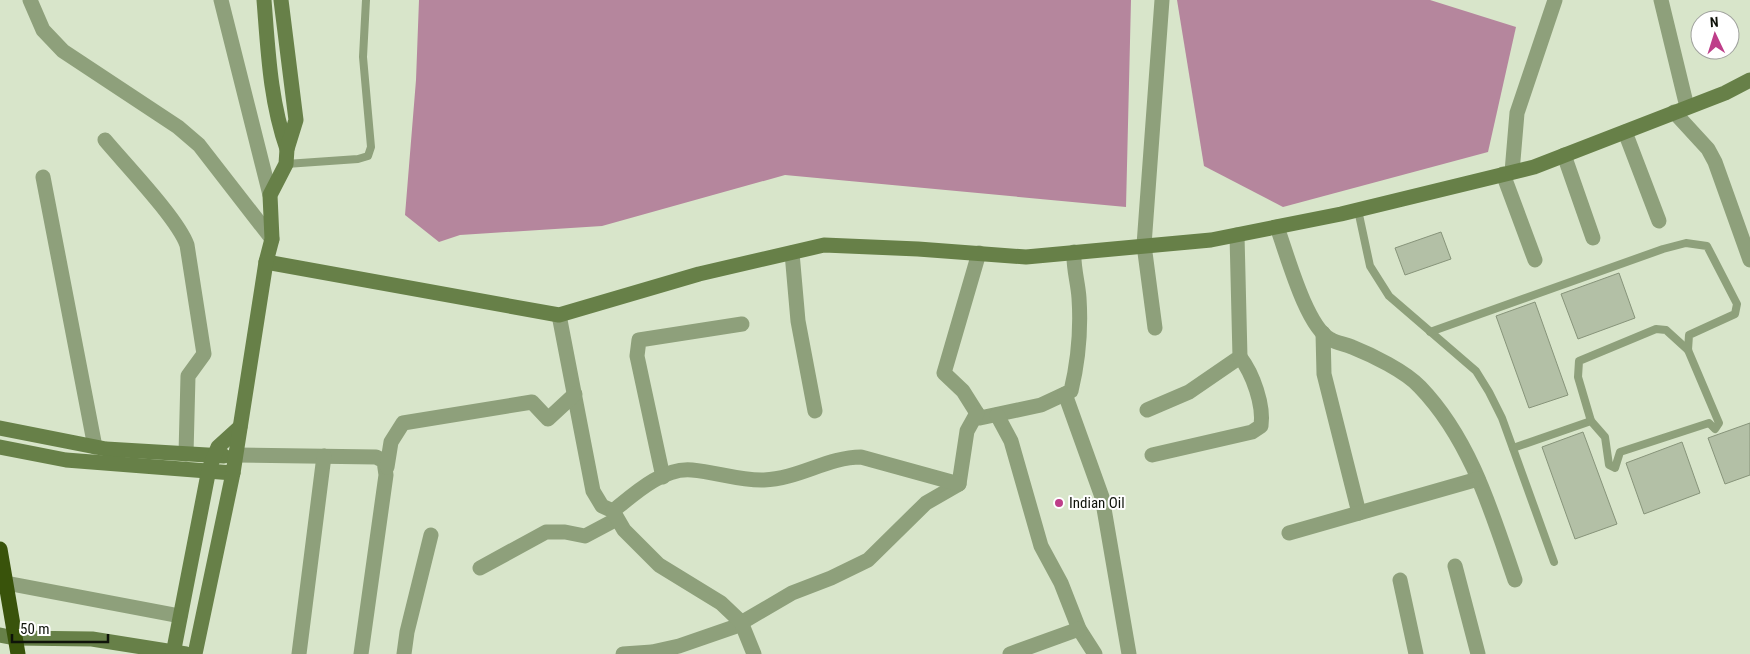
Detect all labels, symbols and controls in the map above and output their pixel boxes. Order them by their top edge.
north arrow [1690,10,1740,60]
text: N [1709,14,1719,30]
place label: Indian Oil [1069,494,1125,512]
marker: Indian Oil [1053,497,1065,509]
scale bar [12,612,109,644]
text: 50 m [20,620,50,638]

